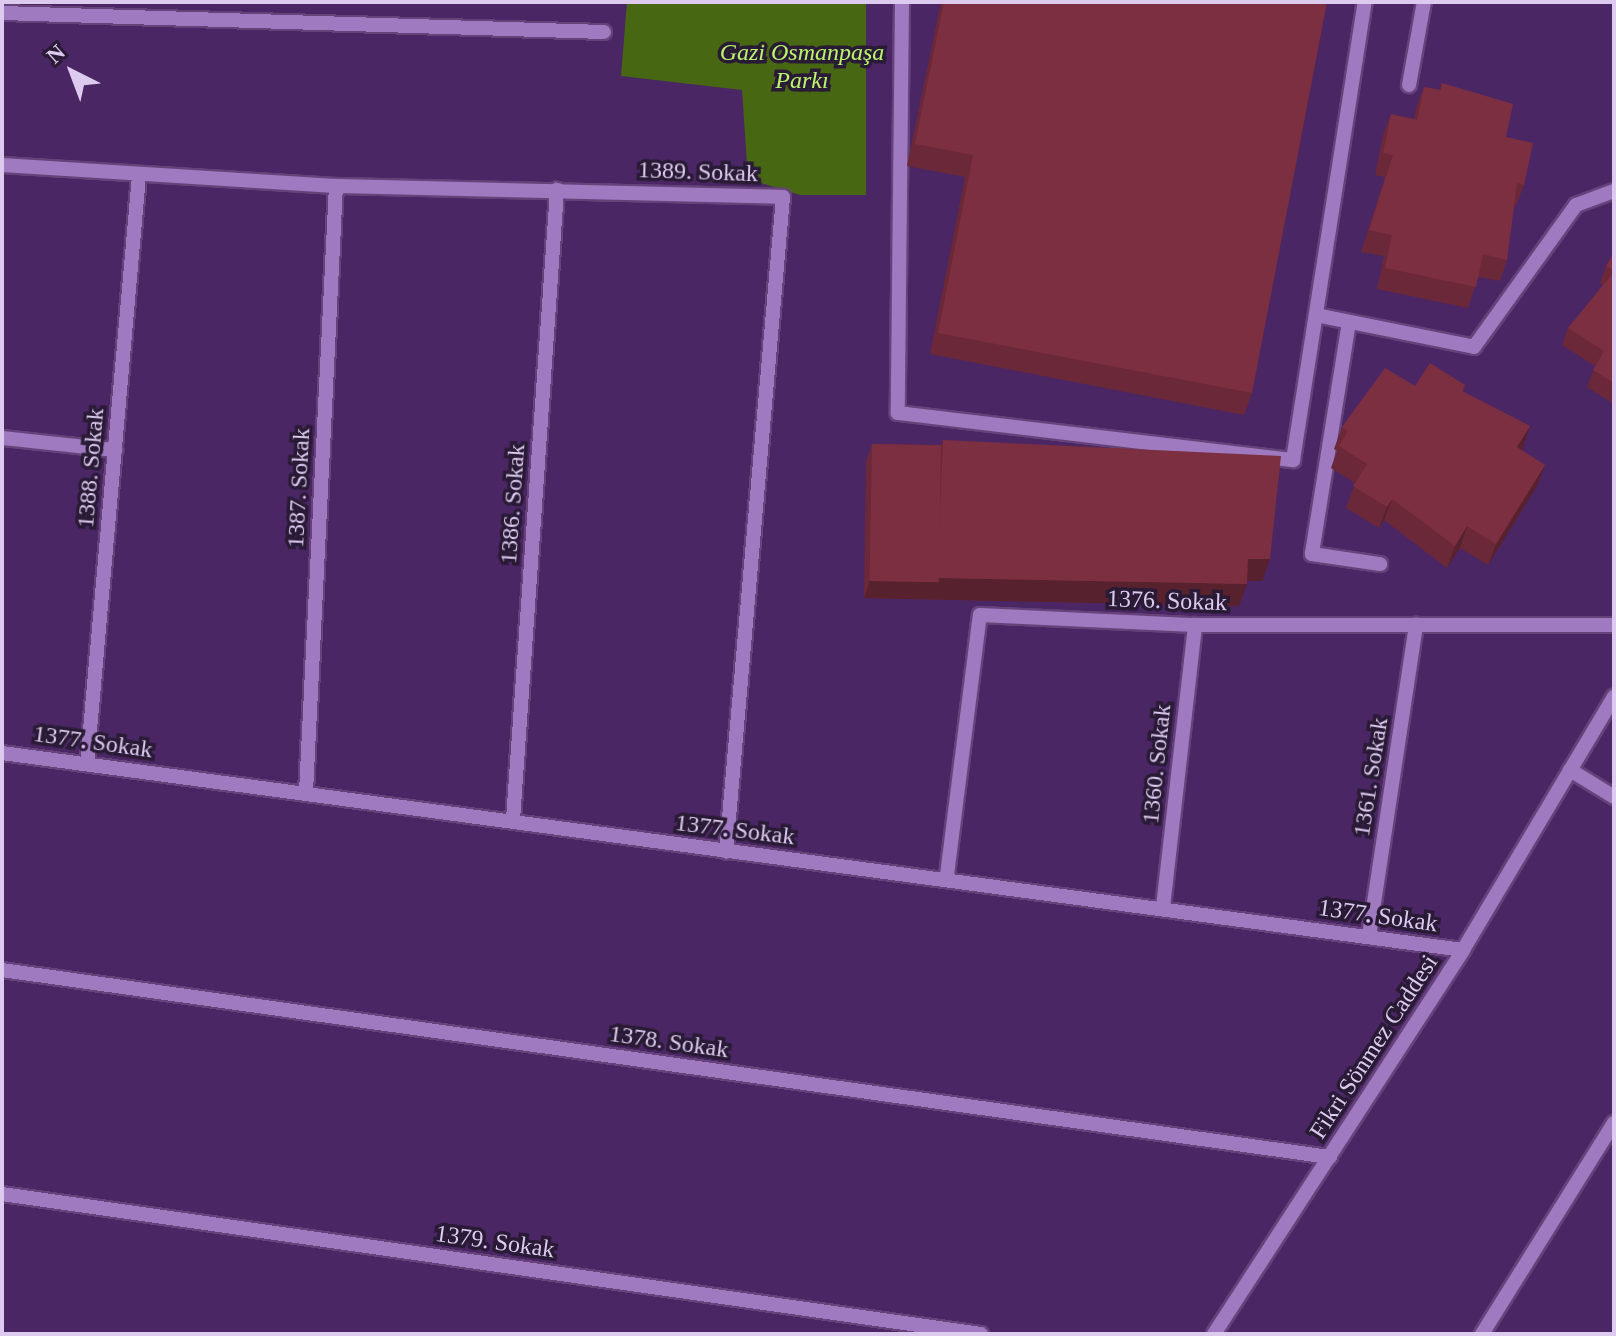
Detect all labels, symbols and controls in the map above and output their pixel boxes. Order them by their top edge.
north arrow [32,32,112,112]
text: N [41,39,70,68]
park label: Gazi Osmanpaşa Parkı [720,39,884,95]
street label: 1389. Sokak [638,156,758,188]
street label: 1388. Sokak [71,407,111,529]
street label: 1387. Sokak [281,427,317,549]
street label: 1386. Sokak [494,443,532,565]
street label: 1376. Sokak [1107,585,1227,617]
street label: 1360. Sokak [1136,703,1178,825]
street label: 1361. Sokak [1347,715,1395,839]
street label: 1377. Sokak [32,719,154,765]
street label: 1377. Sokak [674,808,796,852]
street label: 1377. Sokak [1317,893,1439,939]
street label: Fikri Sönmez Caddesi [1304,950,1444,1144]
street label: 1378. Sokak [608,1019,730,1065]
street label: 1379. Sokak [434,1219,556,1265]

